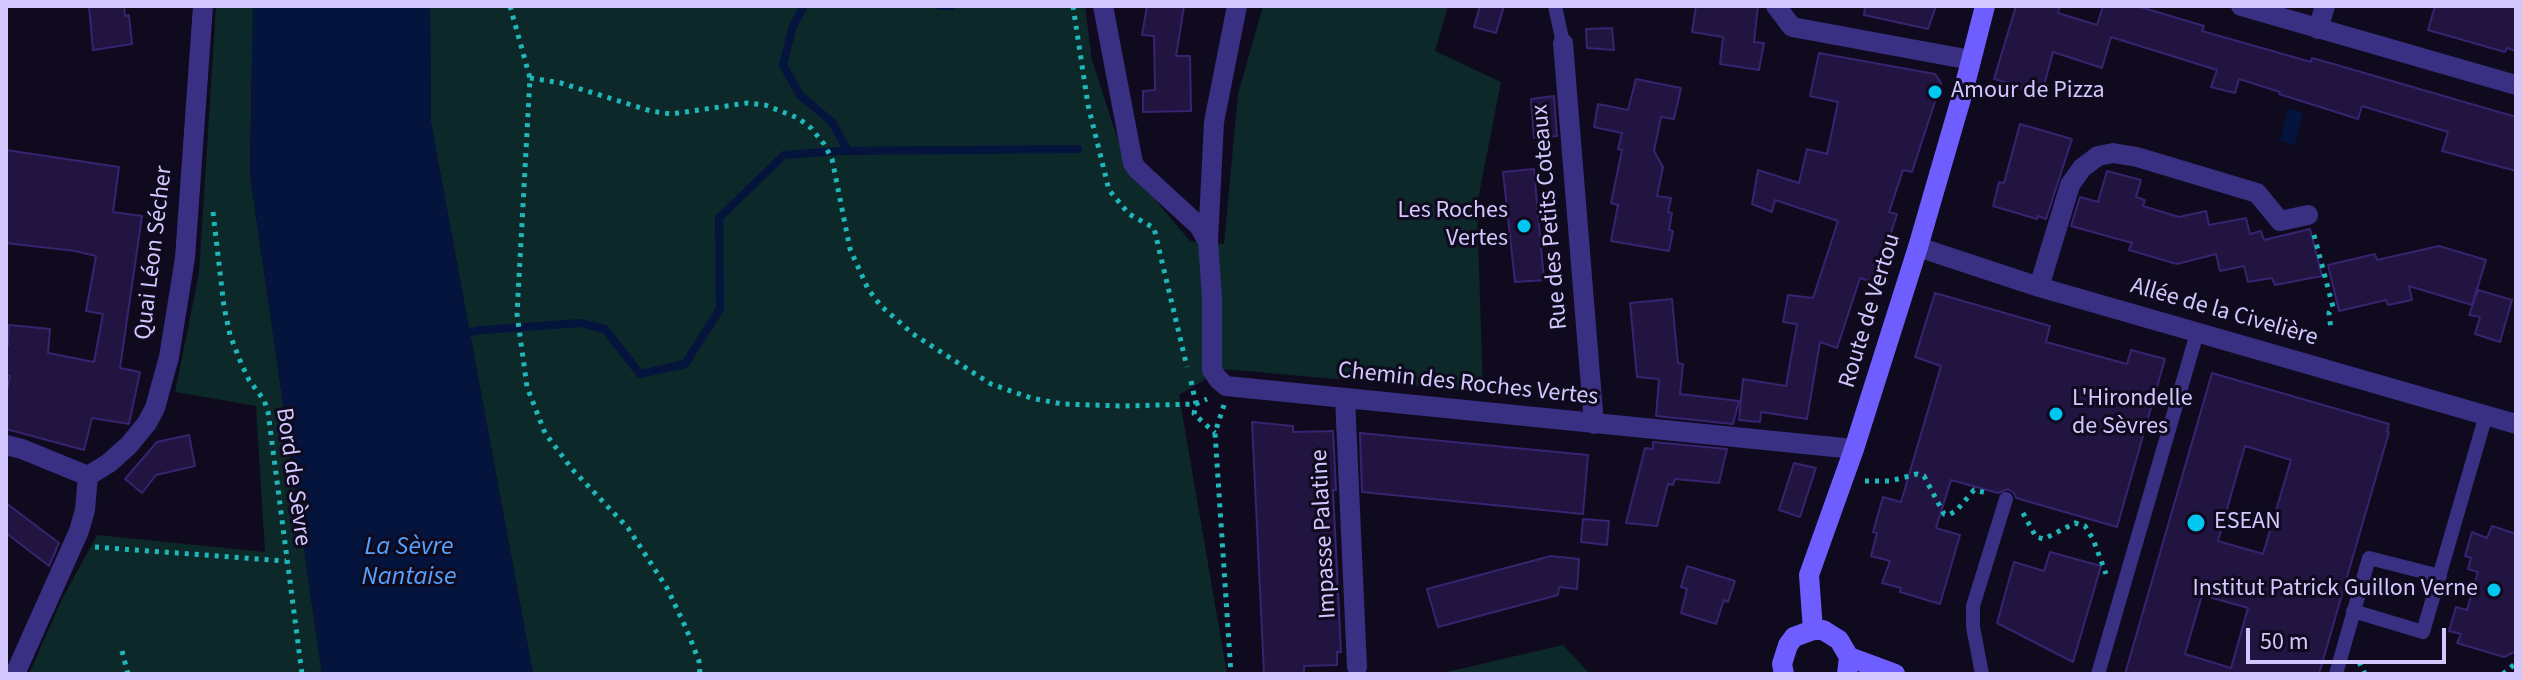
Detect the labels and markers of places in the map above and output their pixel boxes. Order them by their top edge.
place label: Amour de Pizza [1951,78,2105,106]
marker: Amour de Pizza [1926,83,1944,101]
place label: Les Roches Vertes [1397,198,1508,254]
marker: Les Roches Vertes [1515,217,1533,235]
place label: L'Hirondelle de Sèvres [2072,386,2193,442]
marker: L'Hirondelle de Sèvres [2047,405,2065,423]
place label: ESEAN [2214,509,2281,537]
marker: ESEAN [2185,512,2207,534]
place label: Institut Patrick Guillon Verne [2192,576,2478,604]
marker: Institut Patrick Guillon Verne [2485,581,2503,599]

